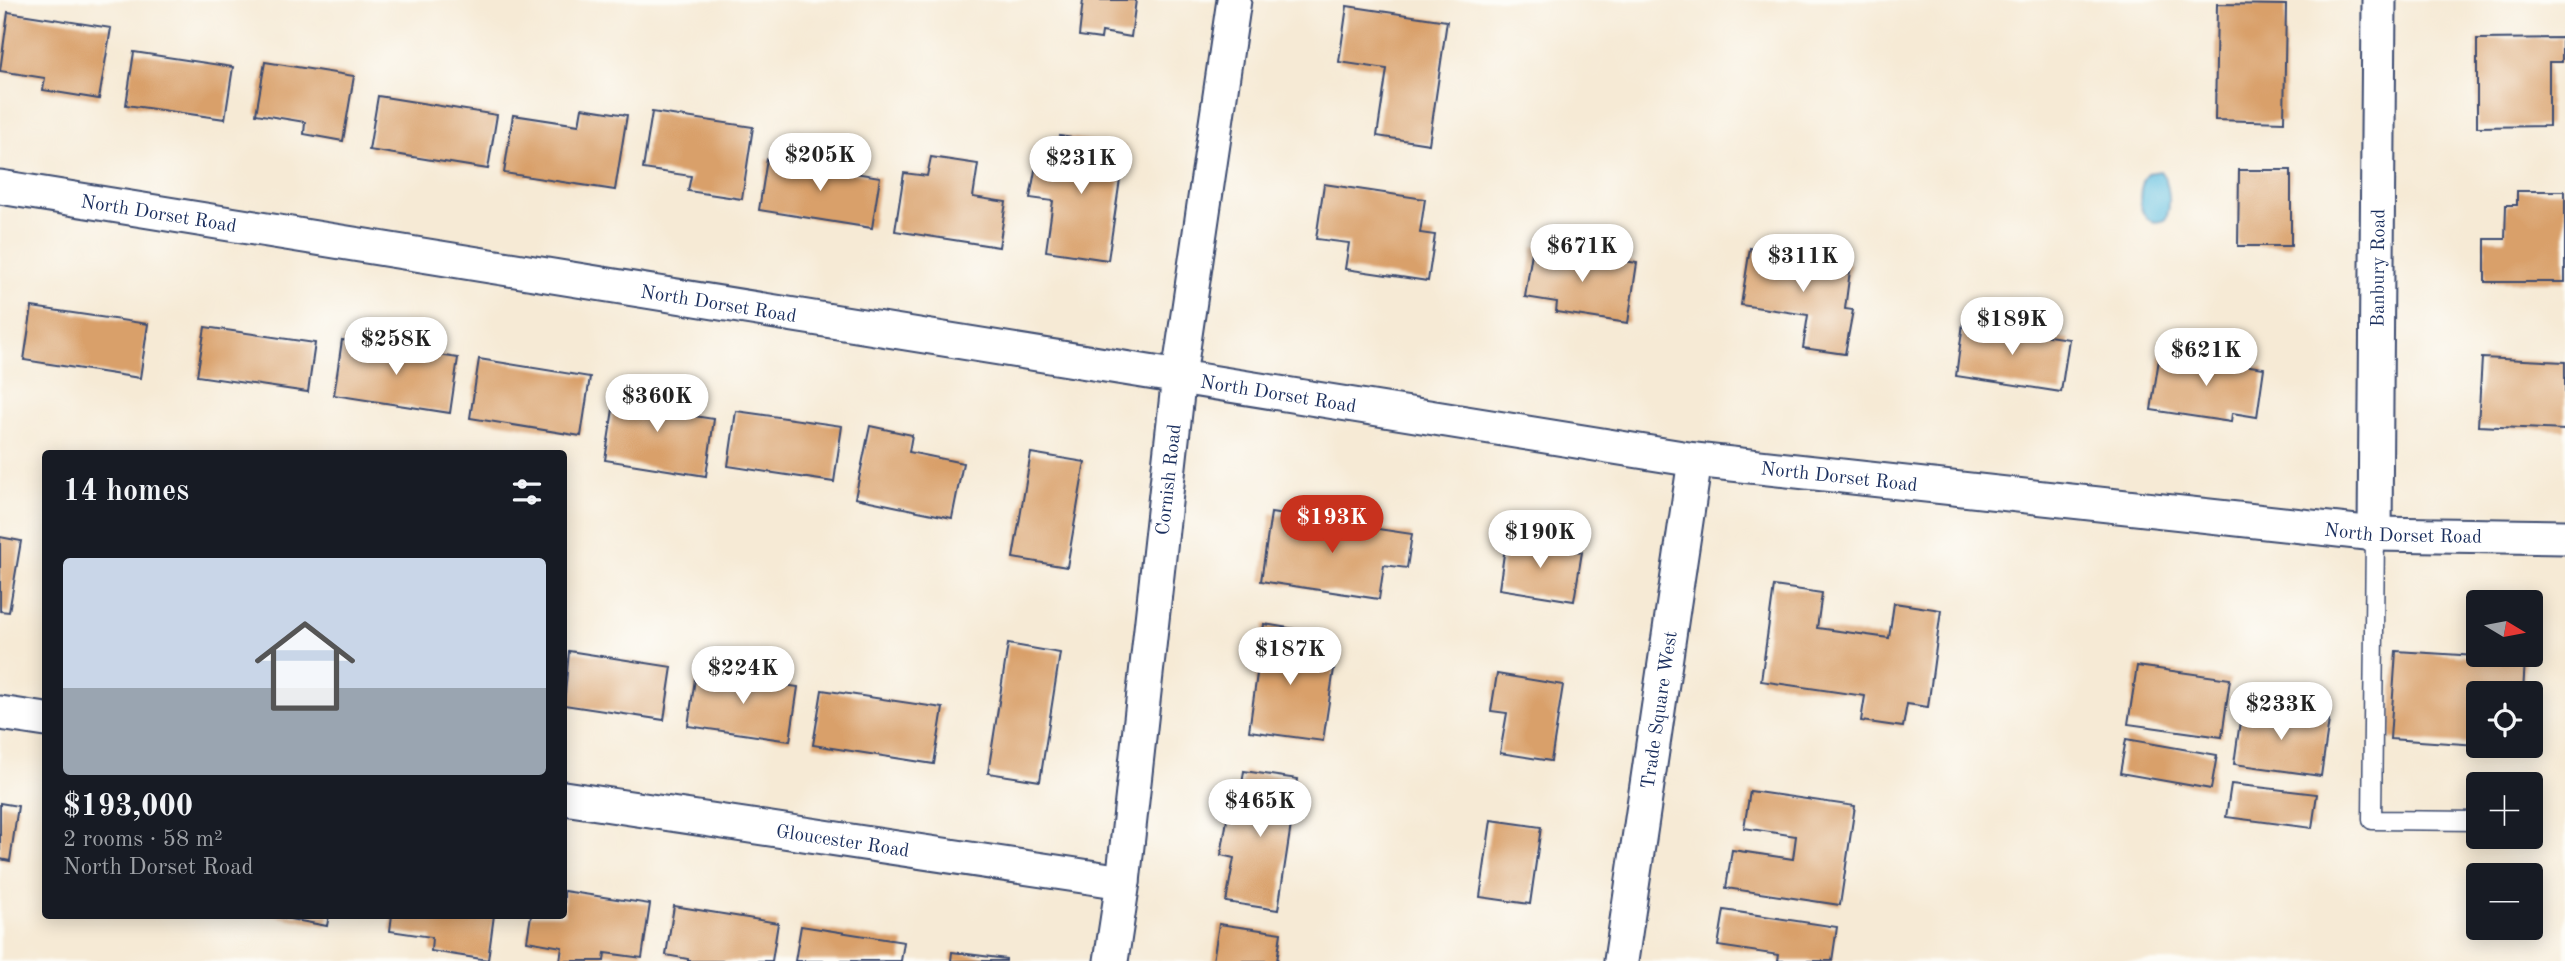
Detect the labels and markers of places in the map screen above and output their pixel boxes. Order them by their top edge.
pin: $205K [771,134,869,193]
pin: $231K [1032,136,1130,196]
pin: $671K [1533,224,1631,284]
pin: $311K [1754,234,1852,294]
pin: $189K [1963,298,2061,357]
pin: $258K [347,318,445,377]
pin: $621K [2157,328,2255,388]
pin: $360K [608,374,706,434]
pin: $193K [1283,496,1381,555]
pin: $190K [1491,510,1589,570]
pin: $187K [1241,628,1339,687]
pin: $224K [694,646,792,706]
pin: $233K [2232,682,2330,742]
pin: $465K [1211,780,1309,839]

